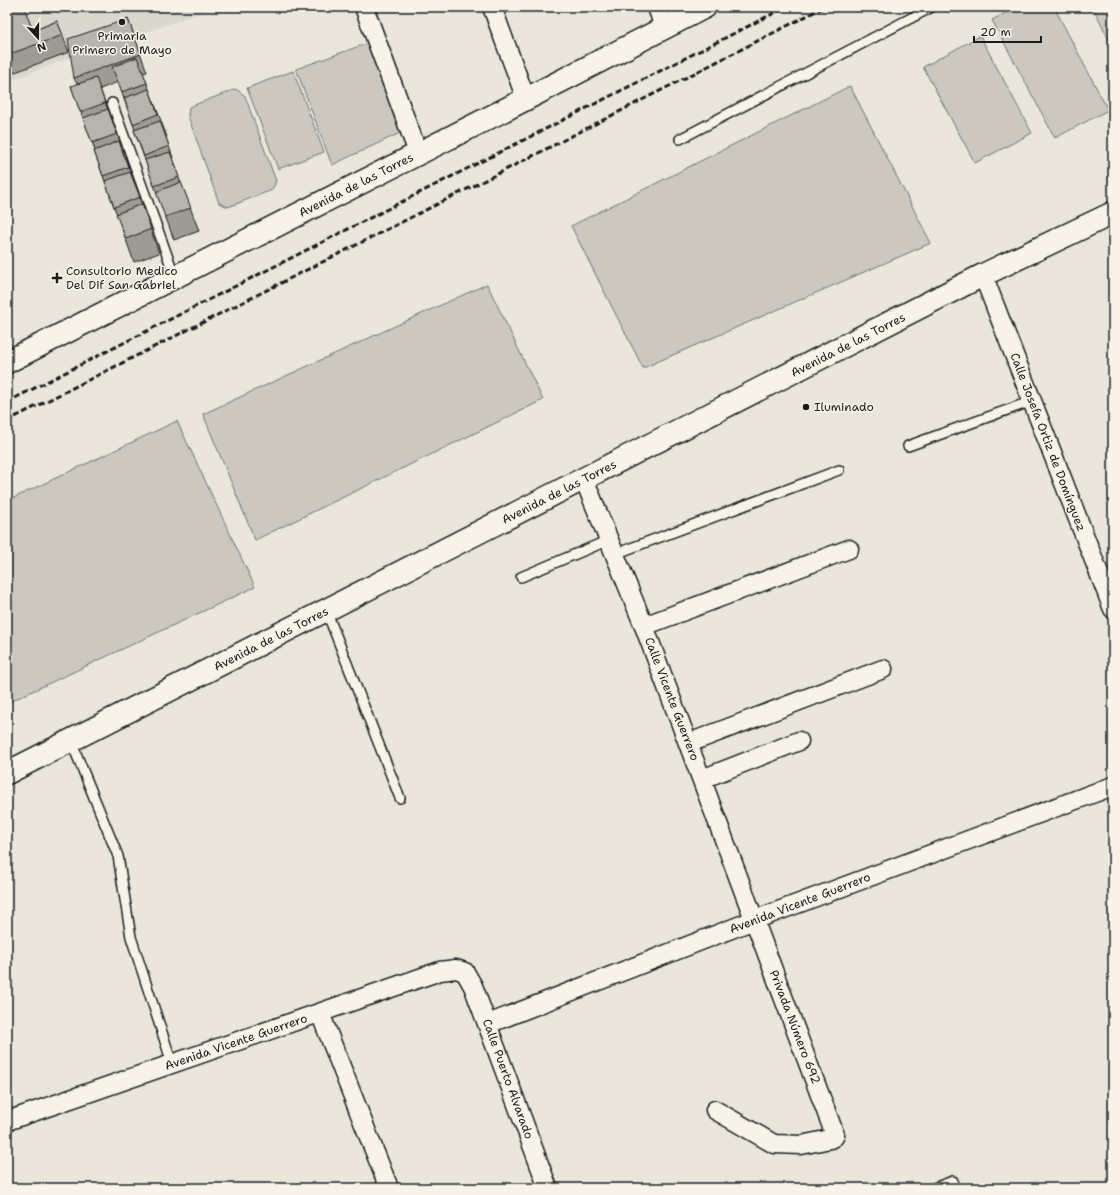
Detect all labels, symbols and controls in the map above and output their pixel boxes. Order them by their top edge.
marker: Primaria Primero de Mayo [117,17,127,27]
north arrow [18,18,58,58]
scale bar [974,18,1041,44]
text: 20 m [980,24,1011,40]
place label: Primaria Primero de Mayo [72,28,172,58]
text: N [34,38,48,56]
street label: Avenida de las Torres [296,149,416,221]
place label: Consultorio Medico Del Dif San Gabriel [66,263,178,293]
marker: Consultorio Medico Del Dif San Gabriel [51,272,63,284]
street label: Avenida de las Torres [788,309,908,381]
street label: Calle Josefa Ortiz de Domínguez [1007,350,1089,534]
place label: Iluminado [814,399,874,415]
marker: Iluminado [801,402,811,412]
street label: Avenida de las Torres [499,456,619,528]
street label: Avenida de las Torres [211,603,331,675]
street label: Calle Vicente Guerrero [641,635,703,763]
street label: Avenida Vicente Guerrero [727,869,873,937]
street label: Privada Número 692 [766,968,824,1086]
street label: Avenida Vicente Guerrero [163,1010,309,1074]
street label: Calle Puerto Alvarado [479,1017,537,1141]

